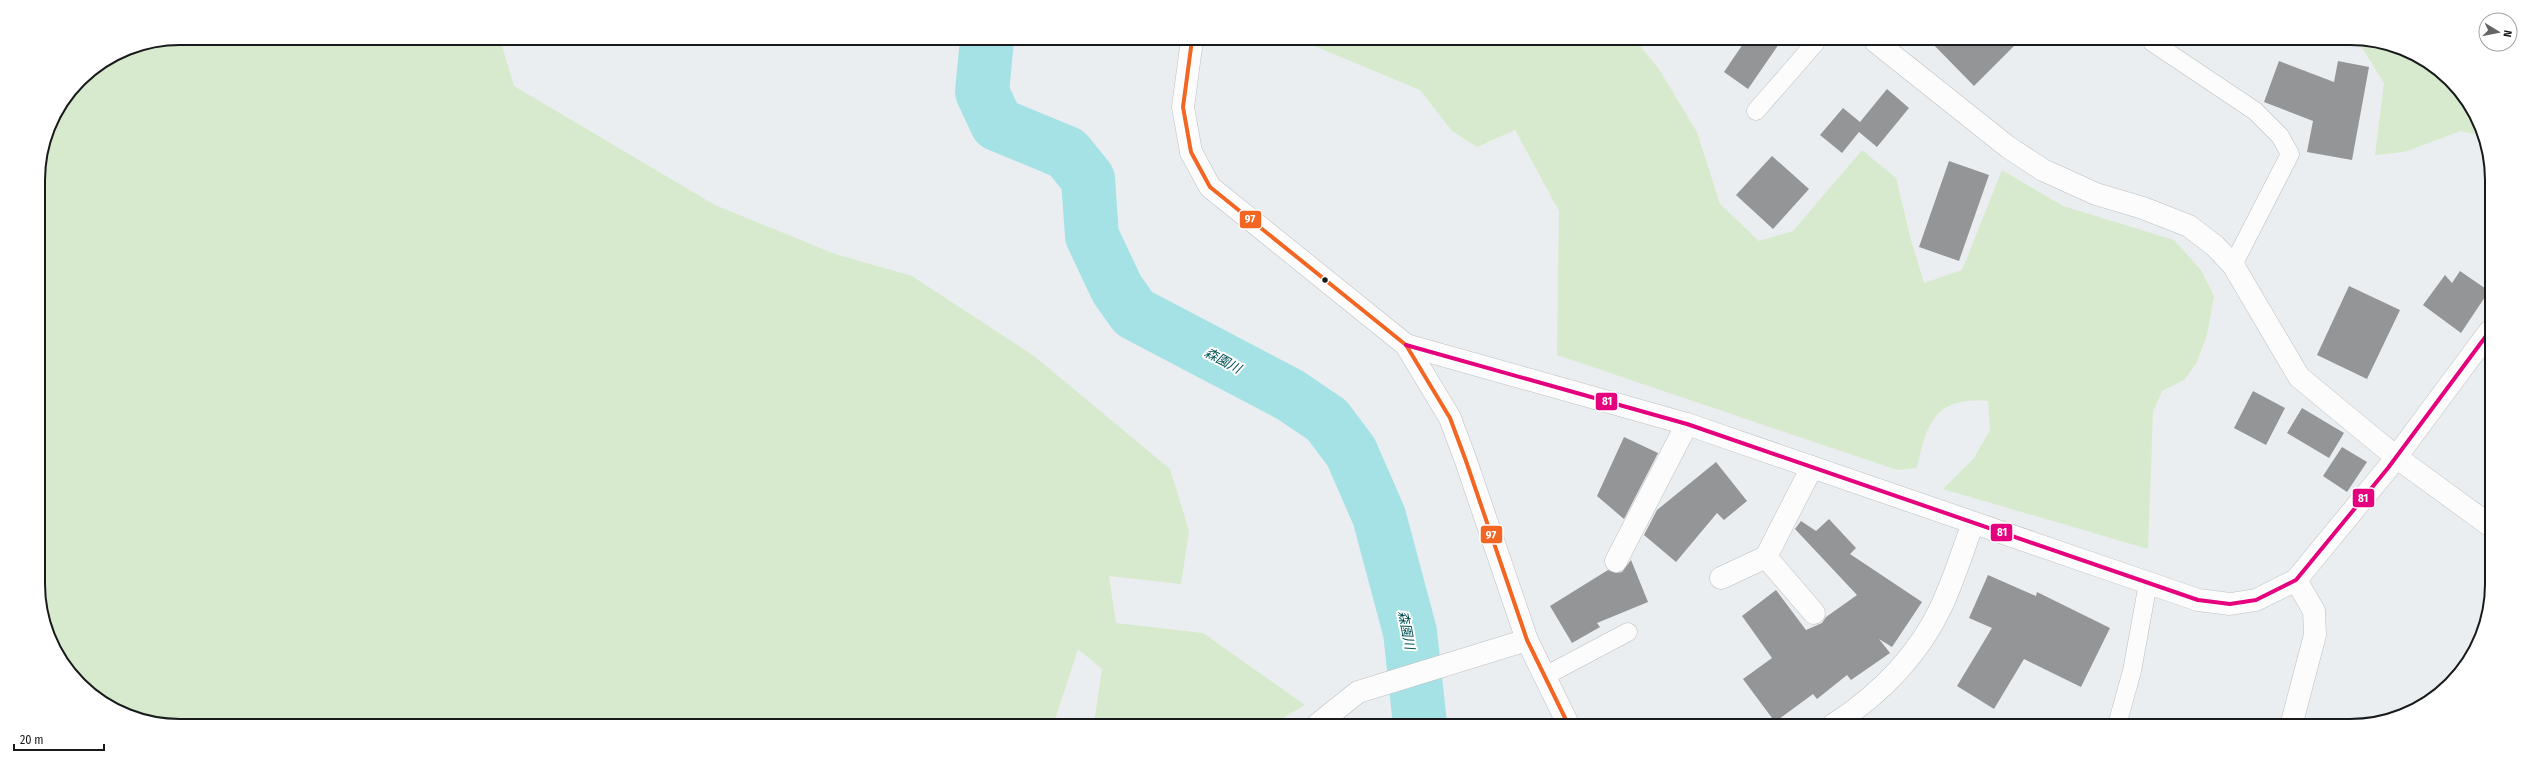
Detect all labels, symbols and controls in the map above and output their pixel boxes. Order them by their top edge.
north arrow [2478,12,2518,52]
text: N [2500,29,2514,38]
line badge: 97 [1239,210,1262,229]
text: 97 [1245,213,1255,226]
unlabelled marker [1320,275,1330,285]
water label: 森園川 [1202,345,1245,377]
line badge: 81 [1595,392,1618,411]
text: 81 [1602,395,1612,408]
line badge: 81 [2352,488,2375,508]
text: 81 [2358,492,2368,505]
line badge: 81 [1990,523,2013,542]
line badge: 97 [1480,525,1503,544]
text: 81 [1997,526,2007,539]
text: 97 [1486,529,1496,542]
water label: 森園川 [1395,610,1418,653]
scale bar [14,726,104,752]
text: 20 m [20,733,44,747]

